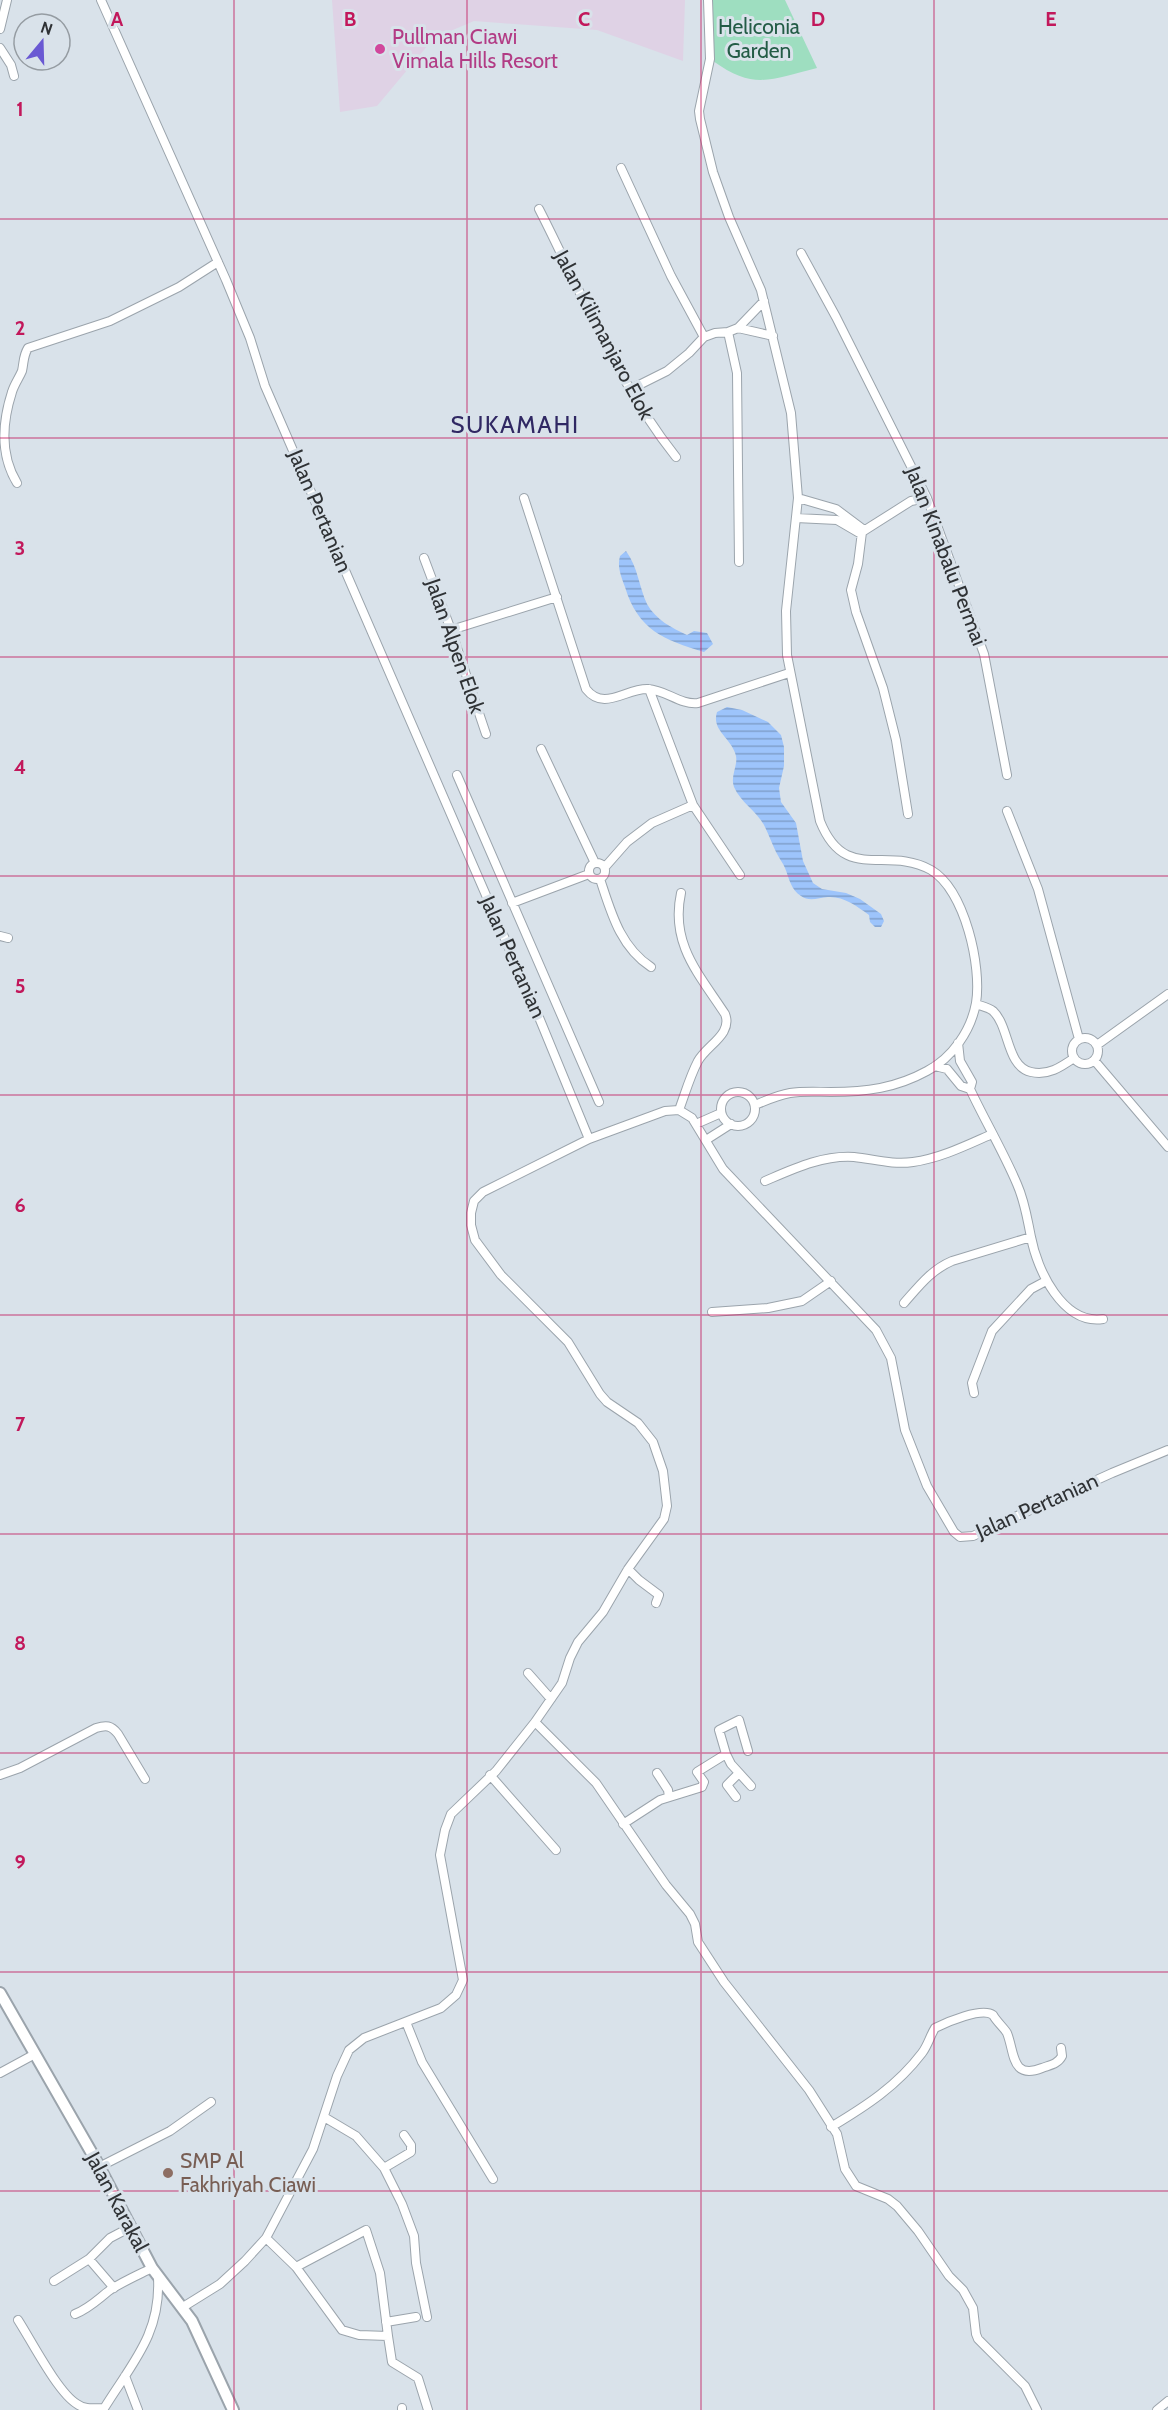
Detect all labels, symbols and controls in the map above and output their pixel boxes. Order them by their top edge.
text: A [111,7,124,31]
text: B [344,7,356,31]
text: C [578,7,590,31]
text: D [811,7,825,31]
text: E [1045,7,1057,31]
north arrow [12,12,72,72]
park label: Heliconia Garden [718,14,800,63]
text: N [38,17,55,39]
place label: Pullman Ciawi Vimala Hills Resort [392,24,558,73]
marker: Pullman Ciawi Vimala Hills Resort [373,42,387,56]
text: 1 [16,97,24,121]
street label: Jalan Kilimanjaro Elok [548,245,660,425]
text: 2 [15,316,25,340]
district label: SUKAMAHI [450,410,580,439]
street label: Jalan Pertanian [283,445,358,576]
street label: Jalan Kinabalu Permai [900,462,992,649]
text: 3 [15,536,25,560]
street label: Jalan Alpen Elok [420,574,490,717]
text: 4 [14,755,26,779]
street label: Jalan Pertanian [475,891,552,1022]
text: 5 [15,974,25,998]
text: 6 [14,1193,26,1217]
text: 7 [15,1412,26,1436]
street label: Jalan Pertanian [971,1467,1102,1544]
text: 8 [14,1631,26,1655]
text: 9 [14,1850,26,1874]
street label: Jalan Karakal [80,2147,154,2256]
place label: SMP Al Fakhriyah Ciawi [180,2148,316,2197]
marker: SMP Al Fakhriyah Ciawi [161,2166,175,2180]

